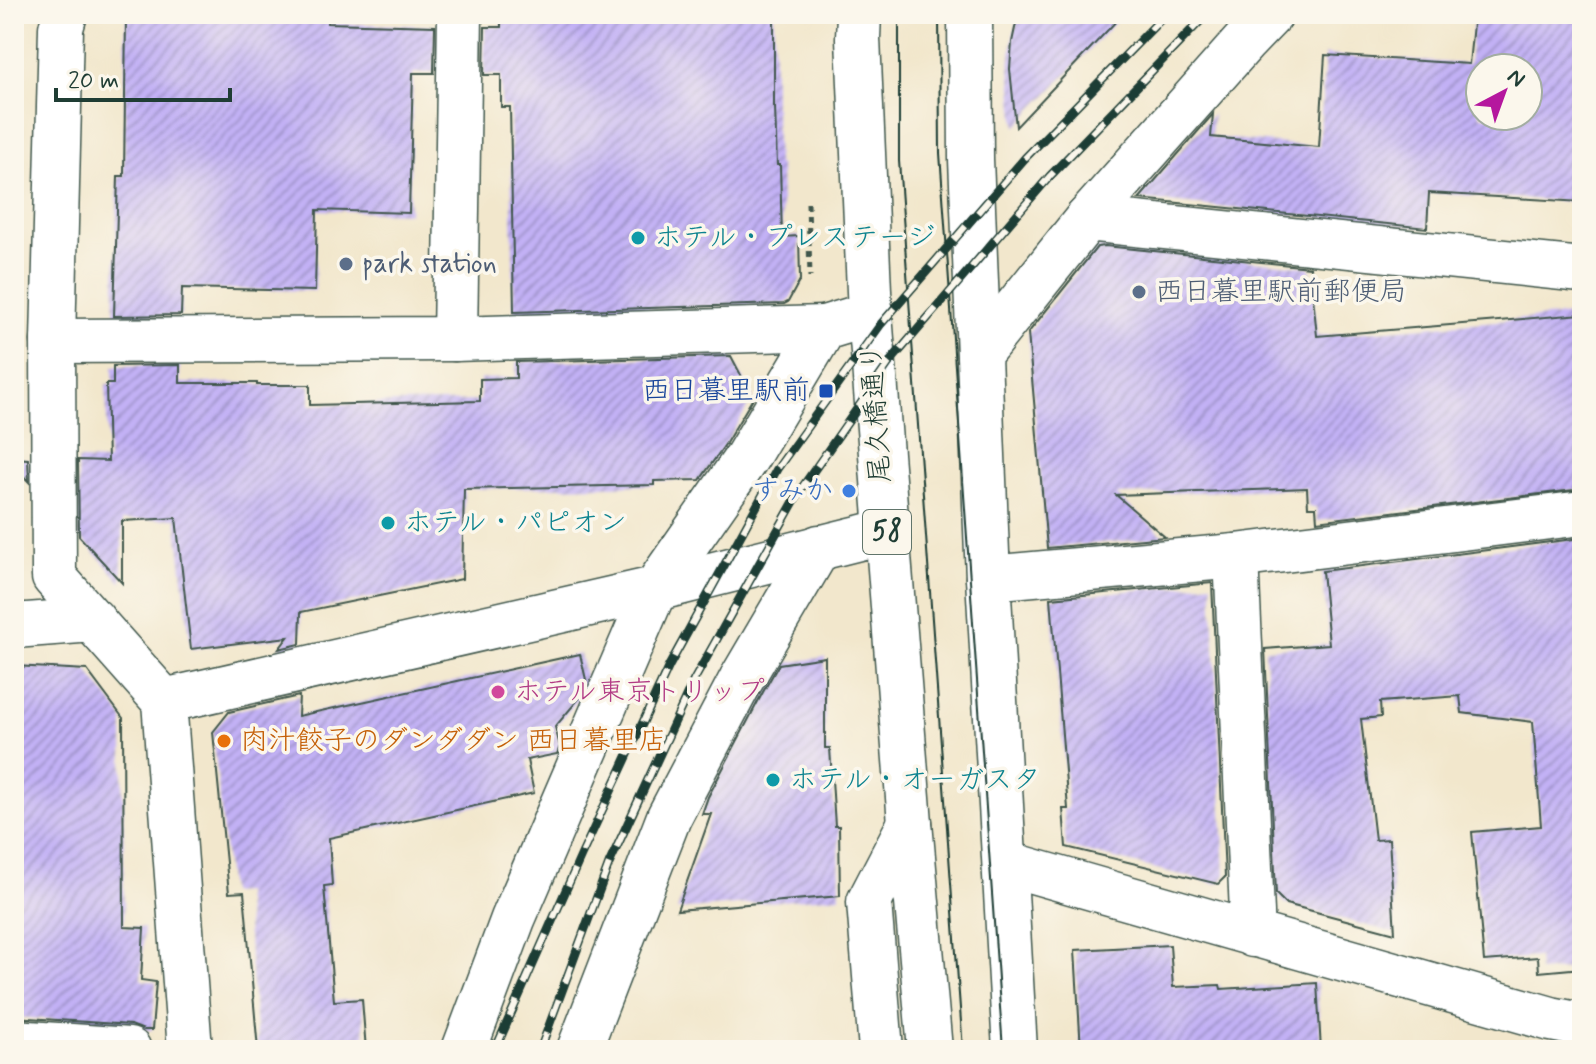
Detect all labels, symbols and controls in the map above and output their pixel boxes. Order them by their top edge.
scale bar [56,52,230,102]
north arrow [1464,52,1544,132]
text: N [1501,63,1531,94]
text: 20 m [68,66,119,97]
place label: ホテル・プレステージ [654,220,935,257]
marker: ホテル・プレステージ [629,229,647,247]
place label: park station [362,246,497,283]
marker: park station [337,255,355,273]
place label: 西日暮里駅前郵便局 [1155,274,1407,311]
marker: 西日暮里駅前郵便局 [1130,283,1148,301]
street label: 尾久橋通り [854,342,900,484]
place label: 西日暮里駅前 [642,373,810,410]
marker: 西日暮里駅前 [817,382,835,400]
place label: すみか [751,473,833,510]
marker: すみか [840,482,858,500]
place label: ホテル・パピオン [404,505,627,542]
road number: 58 [863,510,911,554]
marker: ホテル・パピオン [379,514,397,532]
place label: ホテル東京トリップ [514,674,765,711]
marker: ホテル東京トリップ [489,683,507,701]
place label: 肉汁餃子のダンダダン 西日暮里店 [240,723,666,760]
marker: 肉汁餃子のダンダダン 西日暮里店 [215,732,233,750]
place label: ホテル・オーガスタ [789,762,1041,799]
marker: ホテル・オーガスタ [764,771,782,789]

